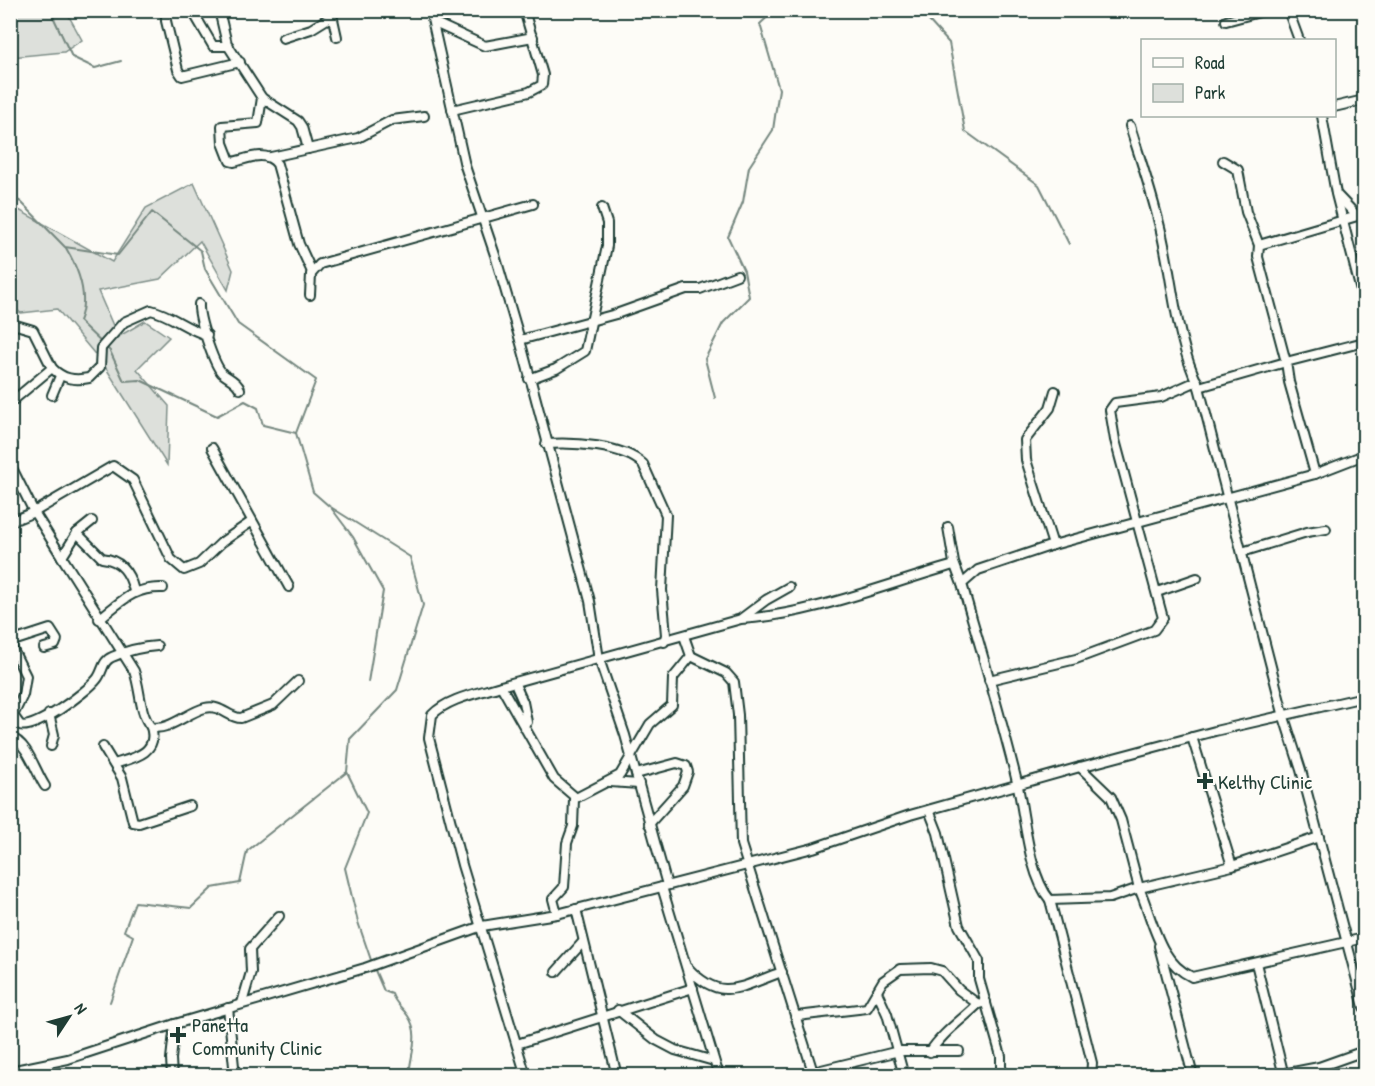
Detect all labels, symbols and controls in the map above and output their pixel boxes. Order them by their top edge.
legend [1141,39,1336,117]
text: Road [1195,50,1225,75]
text: Park [1195,80,1226,105]
place label: Kelthy Clinic [1218,768,1312,795]
marker: Kelthy Clinic [1196,772,1214,790]
north arrow [39,987,99,1047]
text: N [70,998,93,1018]
place label: Panetta Community Clinic [192,1011,322,1061]
marker: Panetta Community Clinic [169,1026,187,1044]

